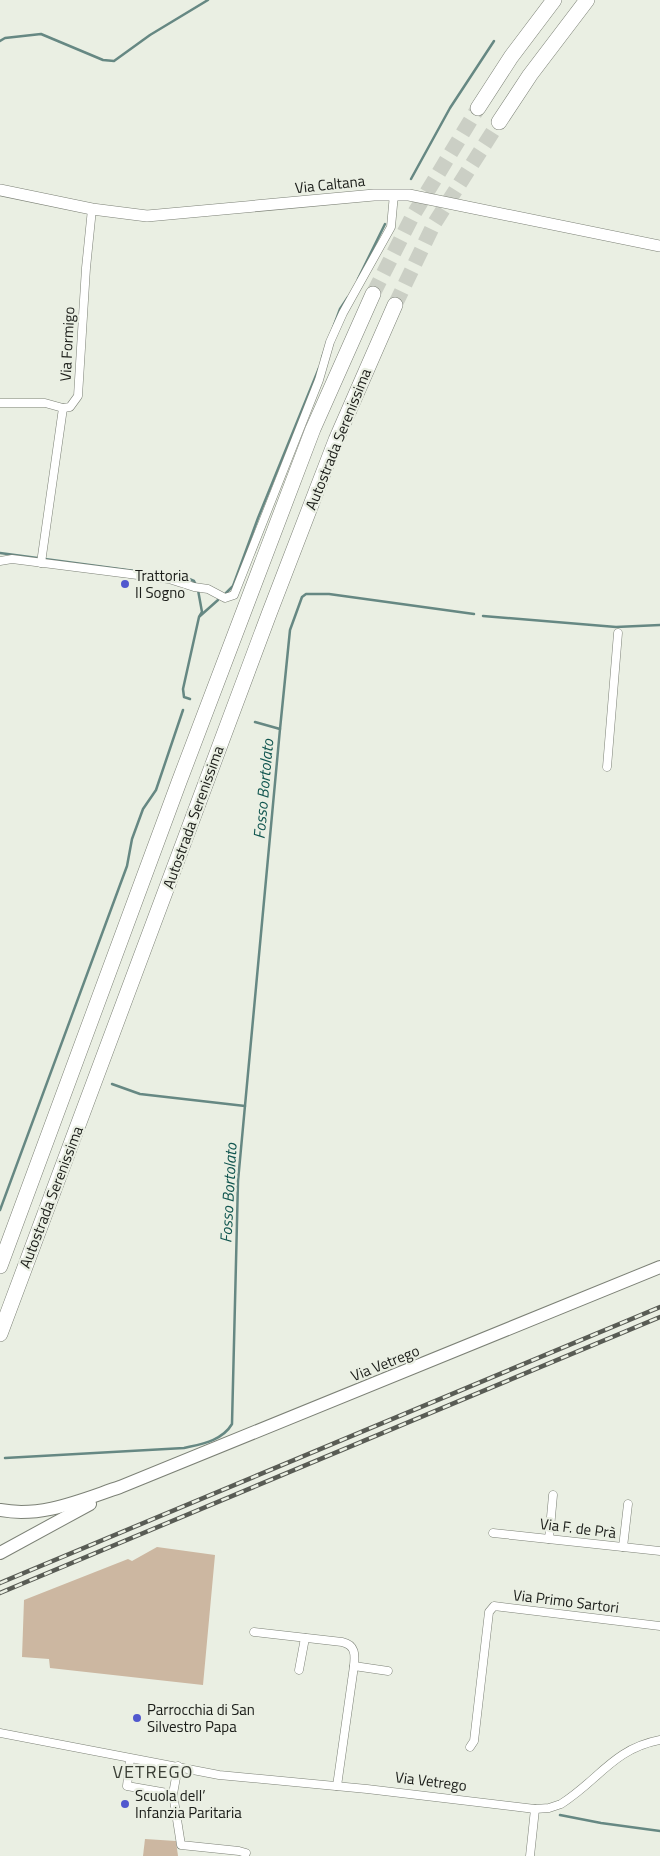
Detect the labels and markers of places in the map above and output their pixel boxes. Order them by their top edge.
place label: Trattoria Il Sogno [135,564,189,604]
marker: Trattoria Il Sogno [119,578,131,590]
place label: Parrocchia di San Silvestro Papa [147,1698,255,1738]
marker: Parrocchia di San Silvestro Papa [131,1712,143,1724]
place label: Scuola dell’ Infanzia Paritaria [135,1784,242,1824]
marker: Scuola dell’ Infanzia Paritaria [119,1798,131,1810]

